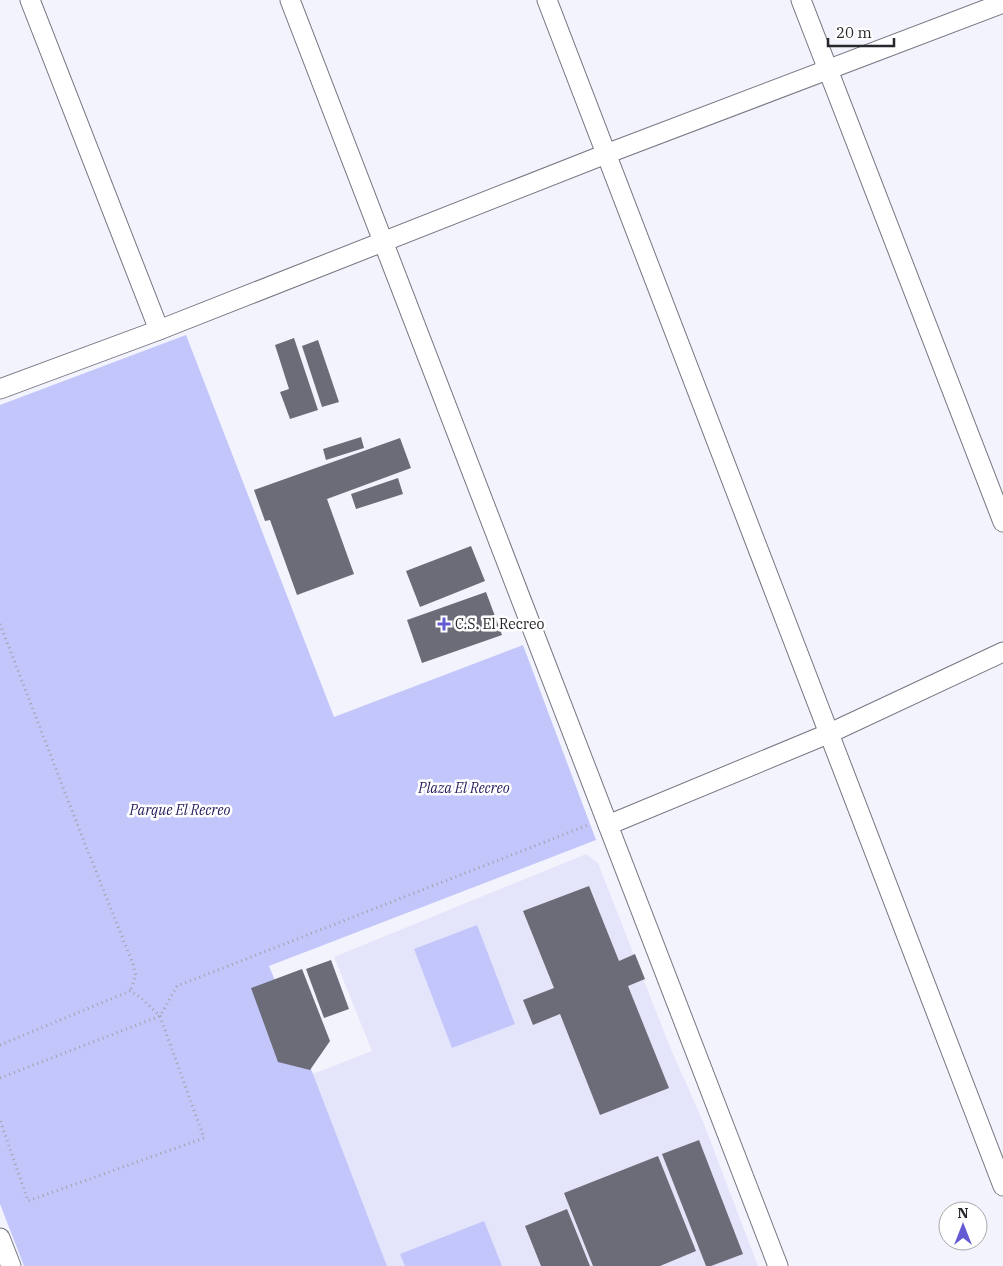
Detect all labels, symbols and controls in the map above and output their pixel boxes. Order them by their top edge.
scale bar [828,15,894,47]
text: 20 m [836,23,872,42]
place label: C.S. El Recreo [455,615,545,633]
marker: C.S. El Recreo [437,617,451,631]
park label: Plaza El Recreo [417,779,510,797]
park label: Parque El Recreo [129,801,231,819]
north arrow [938,1201,988,1251]
text: N [957,1204,969,1222]

